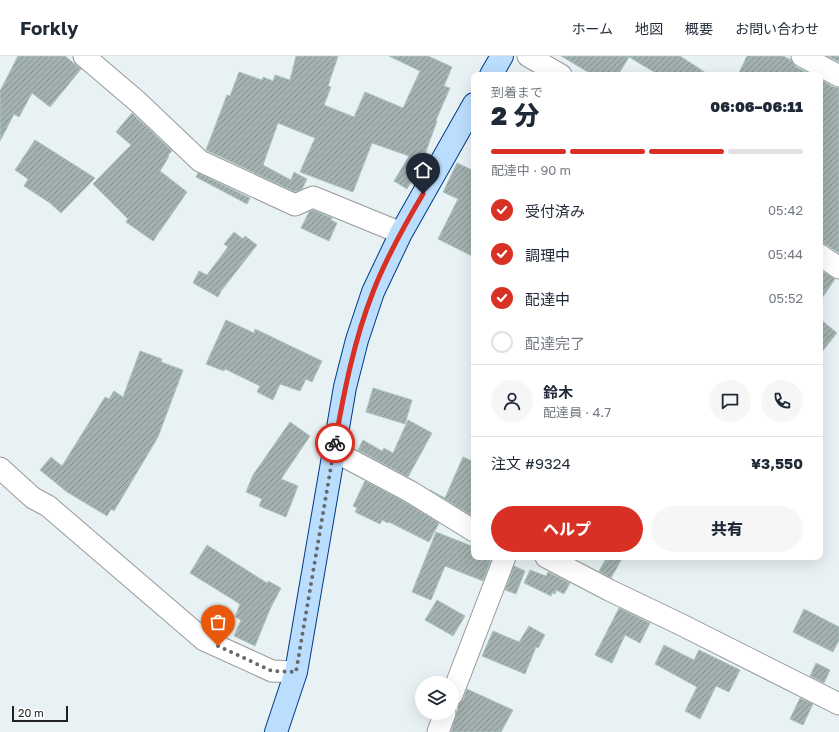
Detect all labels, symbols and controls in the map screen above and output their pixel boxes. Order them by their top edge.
text: Forkly [20,16,78,39]
text: ホーム [571,20,613,37]
text: 地図 [635,20,663,37]
text: 概要 [685,20,713,37]
text: お問い合わせ [735,20,819,37]
text: 到着まで [491,84,543,100]
text: 06:06–06:11 [710,97,803,115]
text: 2 分 [491,100,540,131]
pin [406,153,440,194]
icon: home [412,159,434,181]
text: 配達中 · 90 m [491,162,571,178]
icon: check [491,199,513,221]
text: 受付済み [525,202,585,220]
text: 05:42 [768,202,803,218]
icon: check [491,243,513,265]
text: 調理中 [525,246,570,264]
text: 05:44 [768,246,803,262]
icon: check [491,287,513,309]
text: 配達中 [525,290,570,308]
text: 05:52 [768,290,803,306]
text: 配達完了 [525,334,585,352]
button: person [491,380,533,422]
button: chat [709,380,751,422]
button: phone [761,380,803,422]
text: 鈴木 [543,383,573,401]
text: 配達員 · 4.7 [543,404,611,420]
courier [315,423,355,463]
icon: bike [324,432,346,454]
text: 注文 #9324 [491,454,571,472]
text: ¥3,550 [751,454,803,472]
button: ヘルプ [491,506,643,552]
button: 共有 [651,506,803,552]
pin [201,605,235,646]
icon: bag [207,611,229,633]
map controls [415,676,459,720]
button: layers [415,676,459,720]
scale bar [12,704,68,723]
text: 20 m [18,706,44,719]

